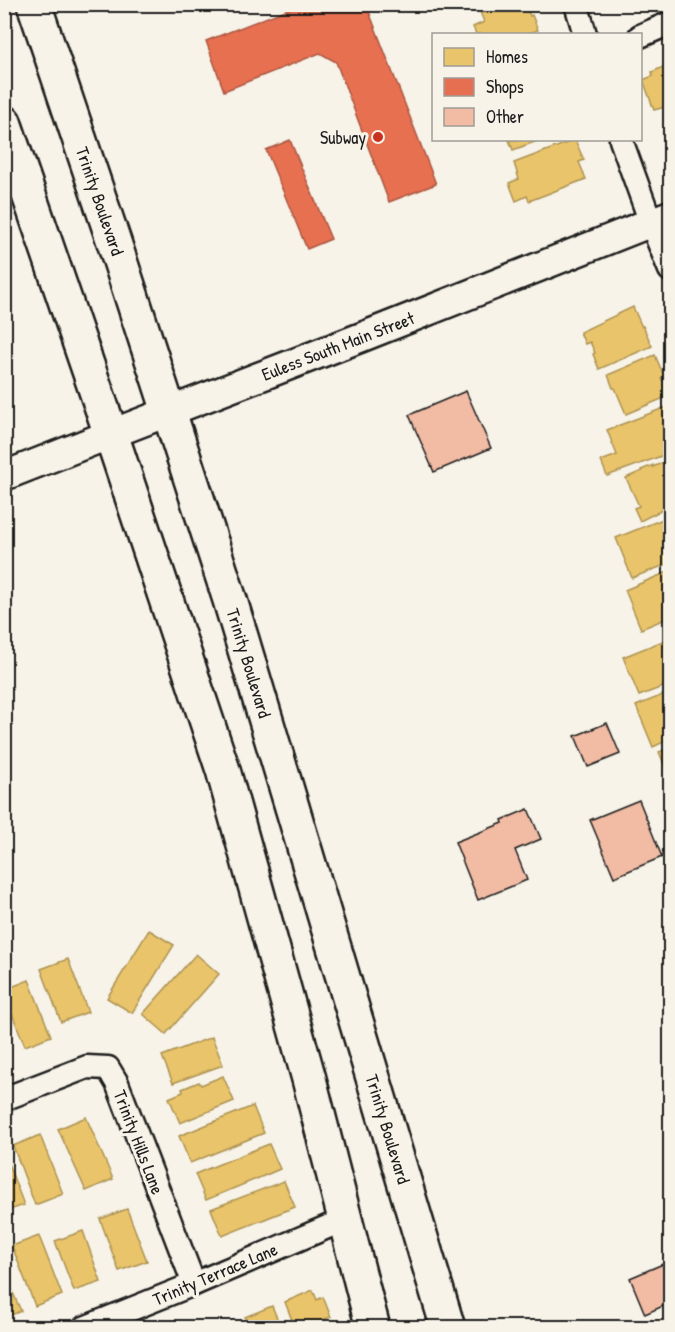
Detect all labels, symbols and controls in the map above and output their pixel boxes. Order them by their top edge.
legend [432,33,642,141]
text: Homes [486,44,528,69]
text: Shops [486,74,524,99]
text: Other [486,104,524,129]
place label: Subway [320,125,366,150]
marker: Subway [371,130,385,144]
street label: Trinity Boulevard [70,143,130,259]
street label: Euless South Main Street [258,305,419,387]
street label: Trinity Boulevard [220,605,278,721]
street label: Trinity Boulevard [359,1071,417,1187]
street label: Trinity Hills Lane [108,1086,170,1198]
street label: Trinity Terrace Lane [149,1236,281,1312]

